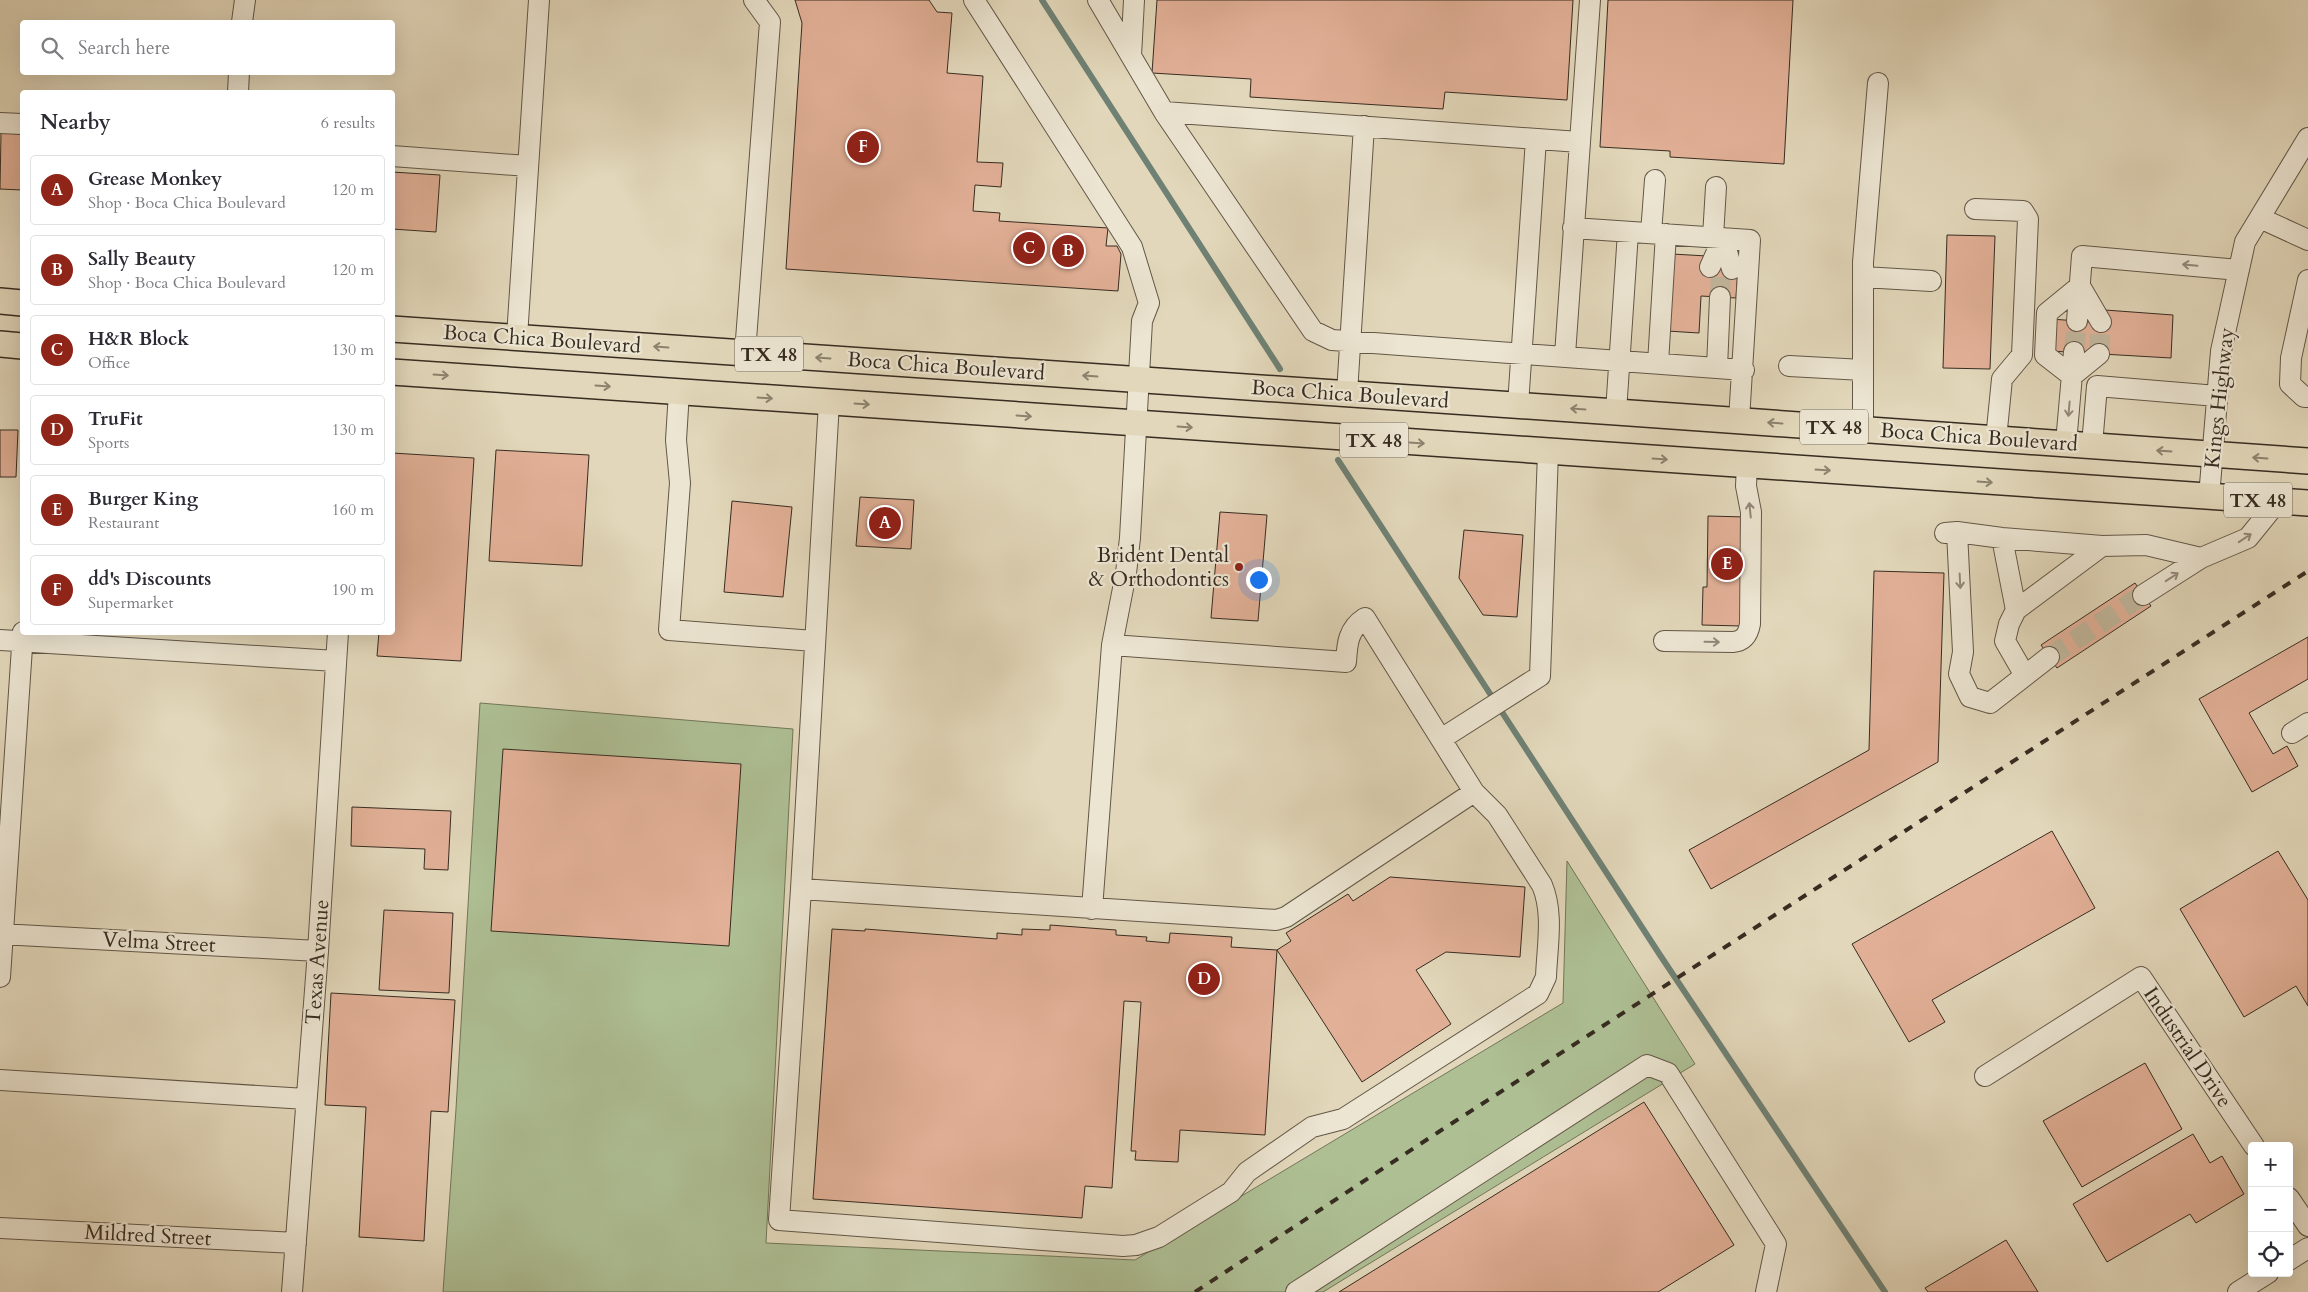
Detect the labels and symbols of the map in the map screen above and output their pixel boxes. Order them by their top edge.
pin: F [847,128,879,166]
pin: C [1013,229,1045,267]
pin: B [1052,232,1084,270]
one-way arrow [2182,261,2198,270]
street label: Boca Chica Boulevard [442,318,642,361]
street label: Kings Highway [2198,326,2241,470]
road number: TX 48 [735,336,803,372]
one-way arrow [654,342,670,352]
street label: Boca Chica Boulevard [846,345,1046,388]
one-way arrow [816,354,832,363]
one-way arrow [433,370,449,380]
one-way arrow [1083,372,1099,381]
street label: Boca Chica Boulevard [1250,373,1450,416]
one-way arrow [595,382,611,391]
one-way arrow [757,393,773,402]
one-way arrow [854,400,870,409]
one-way arrow [2064,401,2074,417]
one-way arrow [1570,404,1586,414]
road number: TX 48 [1800,410,1868,444]
one-way arrow [1016,411,1032,420]
street label: Boca Chica Boulevard [1879,416,2079,459]
one-way arrow [1767,418,1783,427]
one-way arrow [1177,422,1193,431]
road number: TX 48 [1340,422,1408,458]
one-way arrow [1409,438,1425,447]
one-way arrow [2156,446,2172,455]
one-way arrow [2253,453,2269,462]
one-way arrow [1652,455,1668,464]
one-way arrow [1814,466,1830,475]
one-way arrow [1976,477,1992,486]
road number: TX 48 [2224,482,2292,518]
one-way arrow [1745,503,1755,519]
pin: A [869,504,901,542]
one-way arrow [2238,532,2252,543]
place label: Brident Dental & Orthodontics [1089,541,1229,594]
pin: E [1711,545,1743,583]
marker: Brident Dental & Orthodontics [1233,561,1245,573]
your location [1246,567,1272,593]
one-way arrow [2165,571,2179,581]
one-way arrow [1955,573,1964,589]
one-way arrow [1704,637,1720,647]
street label: Texas Avenue [299,899,336,1025]
street label: Velma Street [102,925,217,960]
pin: D [1188,960,1220,998]
street label: Industrial Drive [2136,981,2239,1113]
street label: Mildred Street [84,1218,212,1253]

